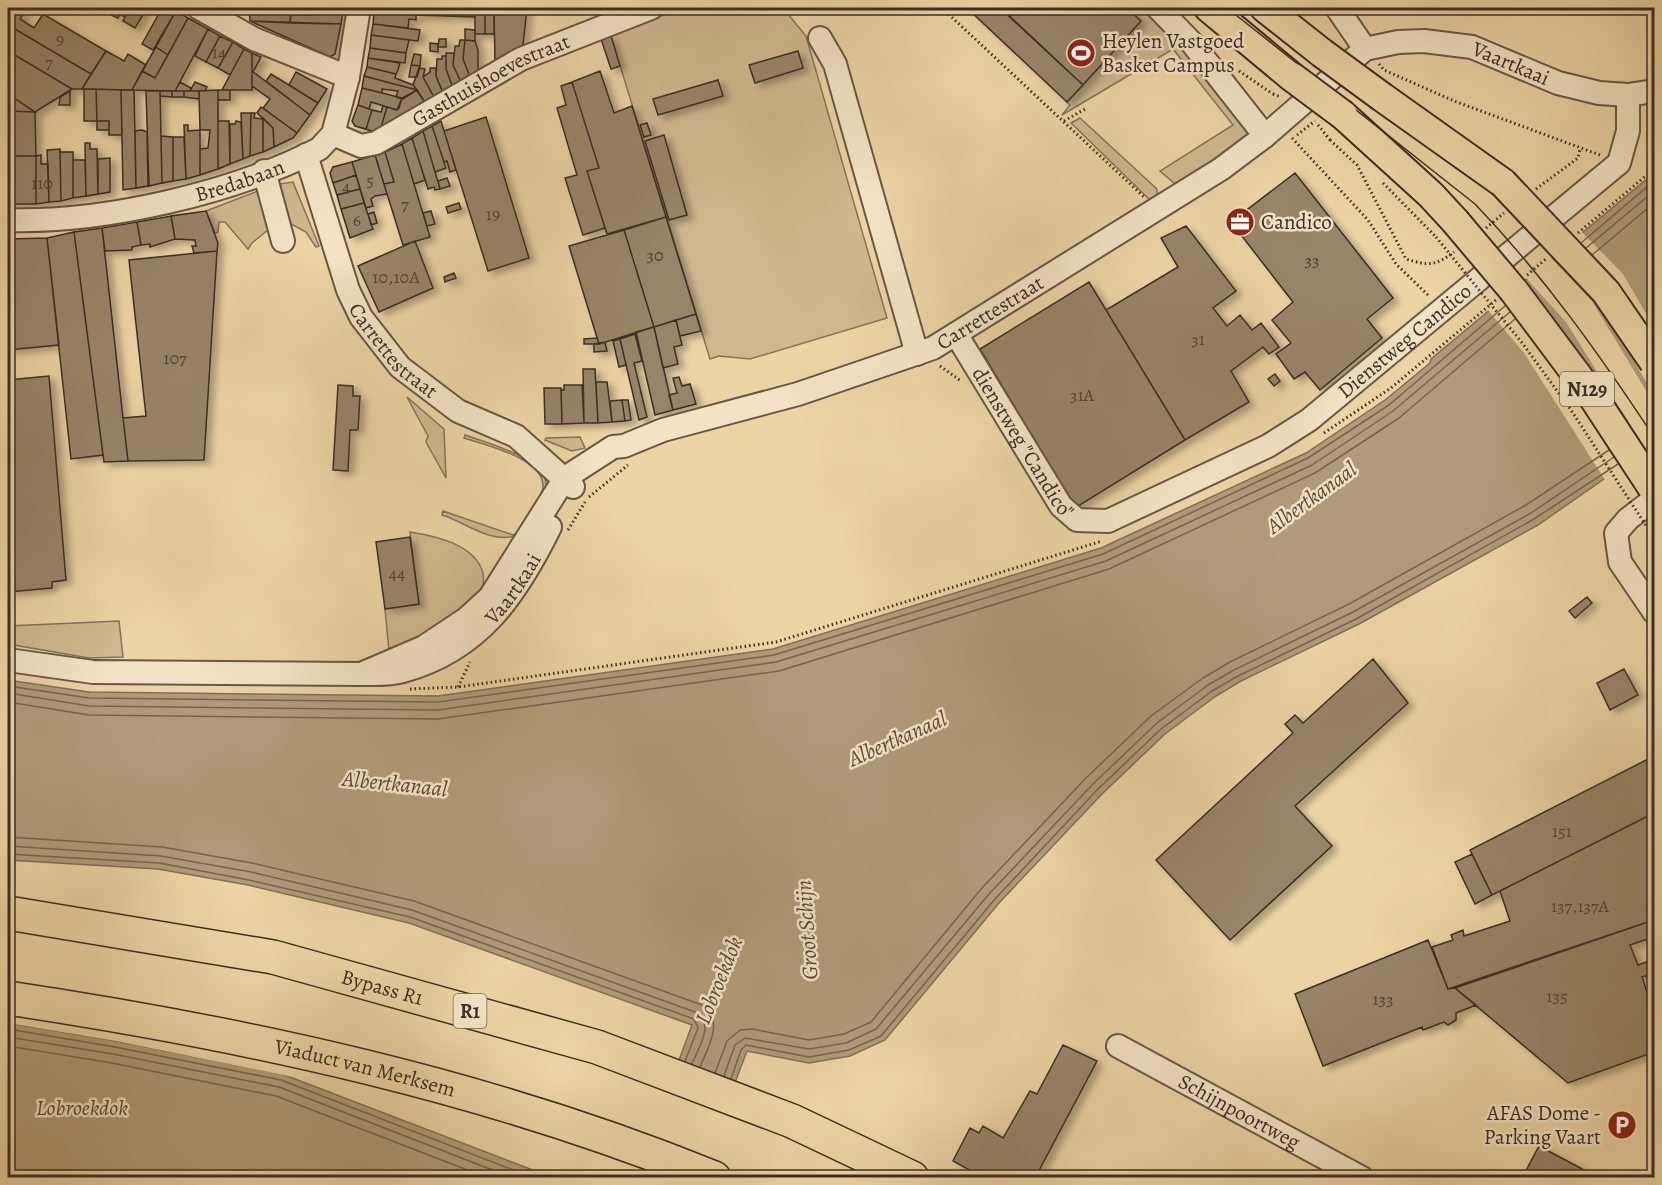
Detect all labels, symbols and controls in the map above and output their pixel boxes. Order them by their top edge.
house number: 9 [56,27,64,51]
street label: Gasthuishoevestraat [407,27,574,133]
place label: Heylen Vastgoed Basket Campus [1102,27,1245,79]
street label: Vaartkaai [1467,34,1554,92]
sports icon: Heylen Vastgoed Basket Campus [1065,37,1097,69]
house number: 14 [212,40,226,64]
house number: 7 [45,50,53,74]
street label: Bredabaan [192,153,288,209]
house number: 5 [366,168,374,192]
house number: 110 [31,171,53,195]
house number: 4 [342,174,350,198]
house number: 7 [401,192,409,216]
house number: 19 [486,202,500,226]
office icon: Candico [1224,206,1256,238]
house number: 6 [353,208,361,232]
place label: Candico [1261,208,1332,236]
house number: 30 [646,243,664,267]
house number: 33 [1305,248,1319,272]
house number: 10,10A [372,265,420,289]
street label: Carrettestraat [931,269,1049,357]
street label: Dienstweg Candico [1332,277,1477,405]
street label: Carrettestraat [342,298,443,405]
house number: 31 [1191,327,1205,351]
house number: 107 [163,346,187,370]
street label: dienstweg "Candico" [966,362,1080,525]
road number: N129 [1560,372,1614,406]
house number: 31A [1070,383,1095,407]
water label: Albertkanaal [1259,454,1363,541]
street label: Vaartkaai [478,548,548,631]
house number: 44 [389,561,405,585]
water label: Albertkanaal [842,704,952,774]
water label: Albertkanaal [340,763,449,804]
house number: 151 [1552,819,1572,843]
water label: Groot Schijn [789,879,825,981]
house number: 137,137A [1551,894,1610,918]
water label: Lobroekdok [688,932,750,1029]
street label: Bypass R1 [338,963,426,1012]
house number: 135 [1546,984,1568,1008]
house number: 133 [1372,987,1394,1011]
road number: R1 [454,994,486,1028]
street label: Viaduct van Merksem [271,1032,459,1104]
street label: Schijnpoortweg [1173,1067,1306,1156]
water label: Lobroekdok [36,1093,128,1123]
place label: AFAS Dome - Parking Vaart [1484,1099,1601,1151]
parking icon: AFAS Dome - Parking Vaart [1606,1109,1638,1141]

